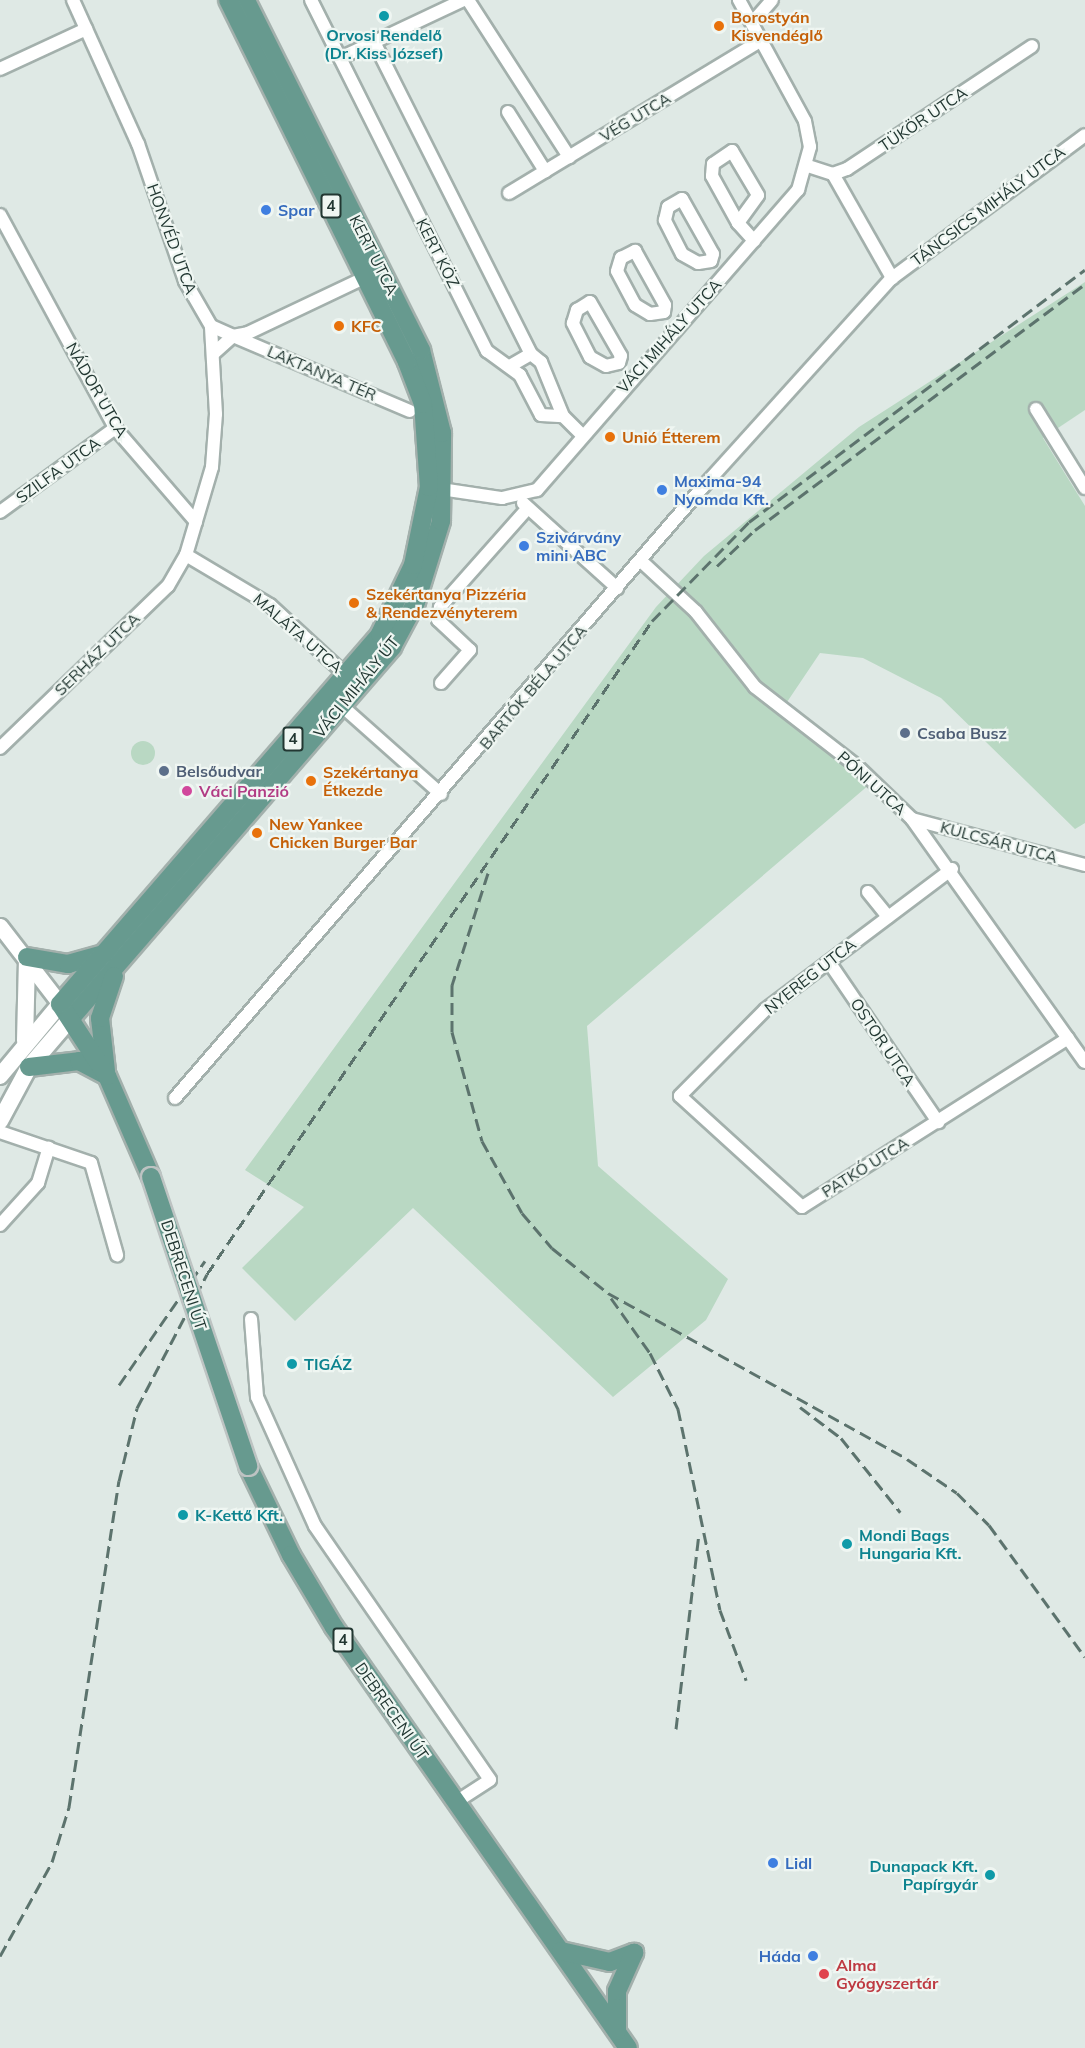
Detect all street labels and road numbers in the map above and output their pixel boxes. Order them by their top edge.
street label: TÜKÖR UTCA [875,83,971,155]
street label: VÉG UTCA [596,88,674,146]
street label: TÁNCSICS MIHÁLY UTCA [907,142,1069,270]
street label: HONVÉD UTCA [143,181,201,297]
road number: 4 [320,194,342,218]
street label: KERT UTCA [346,212,402,298]
street label: KERT KÖZ [412,215,464,291]
street label: VÁCI MIHÁLY UTCA [613,275,725,397]
street label: NÁDOR UTCA [62,339,132,441]
street label: LAKTANYA TÉR [265,341,379,405]
street label: SZILFA UTCA [12,433,104,507]
street label: MALÁTA UTCA [249,589,347,677]
street label: SERHÁZ UTCA [50,609,144,699]
street label: BARTÓK BÉLA UTCA [475,621,591,753]
street label: VÁCI MIHÁLY ÚT [309,632,403,742]
road number: 4 [282,727,304,751]
street label: PÓNI UTCA [834,747,910,819]
street label: KULCSÁR UTCA [938,817,1060,867]
street label: NYEREG UTCA [760,934,860,1018]
street label: OSTOR UTCA [847,994,919,1090]
street label: PATKÓ UTCA [818,1133,912,1201]
street label: DEBRECENI ÚT [157,1218,211,1332]
road number: 4 [332,1628,354,1652]
street label: DEBRECENI ÚT [351,1659,433,1763]

